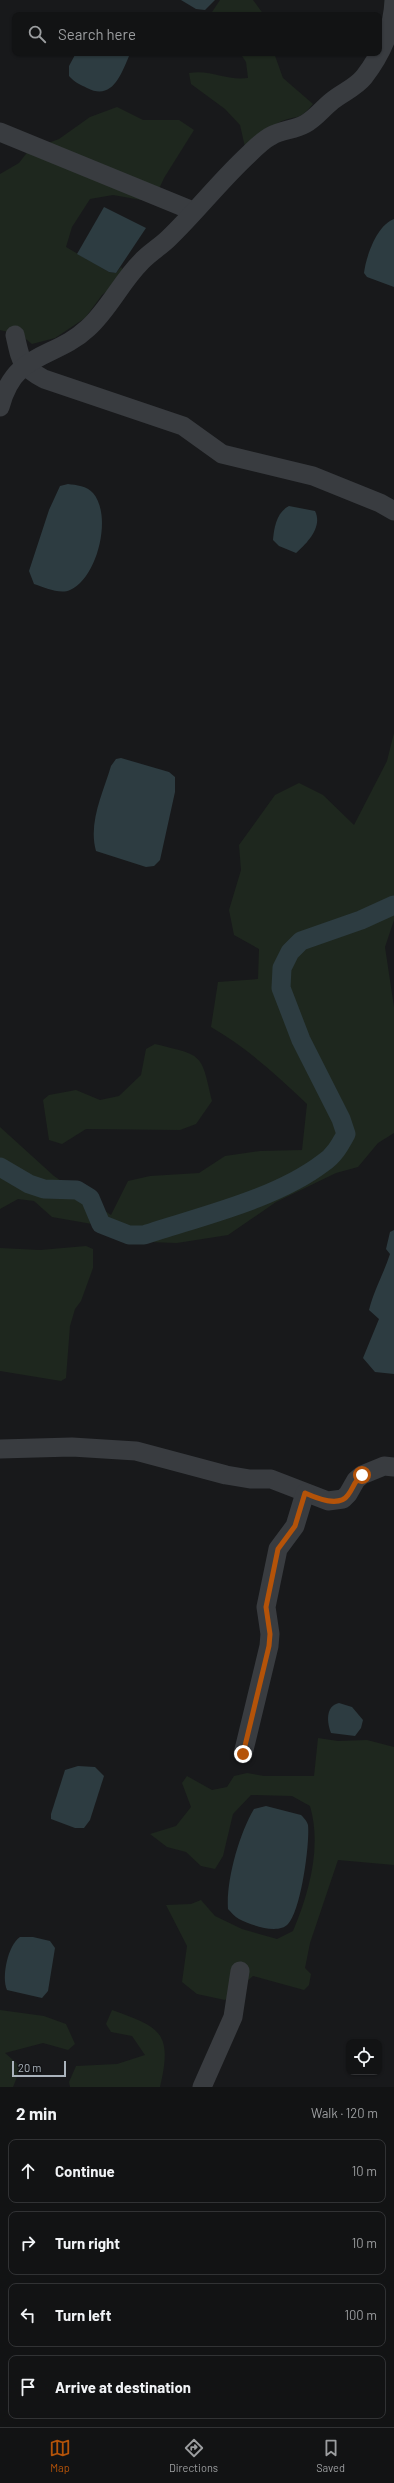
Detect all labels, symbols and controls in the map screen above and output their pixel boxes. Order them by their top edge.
search box [12,12,382,56]
icon: search [26,23,48,45]
text: Search here [58,25,136,43]
route start [353,1466,371,1484]
route end [234,1745,252,1763]
map controls [346,2039,382,2075]
button: locate [346,2039,382,2075]
scale bar [12,2059,66,2078]
text: 20 m [18,2061,41,2074]
text: 2 min [16,2103,57,2123]
text: Walk · 120 m [311,2105,378,2121]
icon: ahead [17,2160,39,2182]
text: Continue [55,2162,115,2180]
text: 10 m [352,2163,377,2179]
icon: right [17,2232,39,2254]
text: Turn right [55,2234,120,2252]
text: 10 m [352,2235,377,2251]
icon: left [17,2304,39,2326]
text: Turn left [55,2306,111,2324]
text: 100 m [344,2307,377,2323]
icon: arrive [17,2376,39,2398]
text: Arrive at destination [55,2378,191,2396]
tab: Map [49,2437,71,2474]
tab: Directions [169,2437,218,2474]
tab: Saved [316,2437,345,2474]

